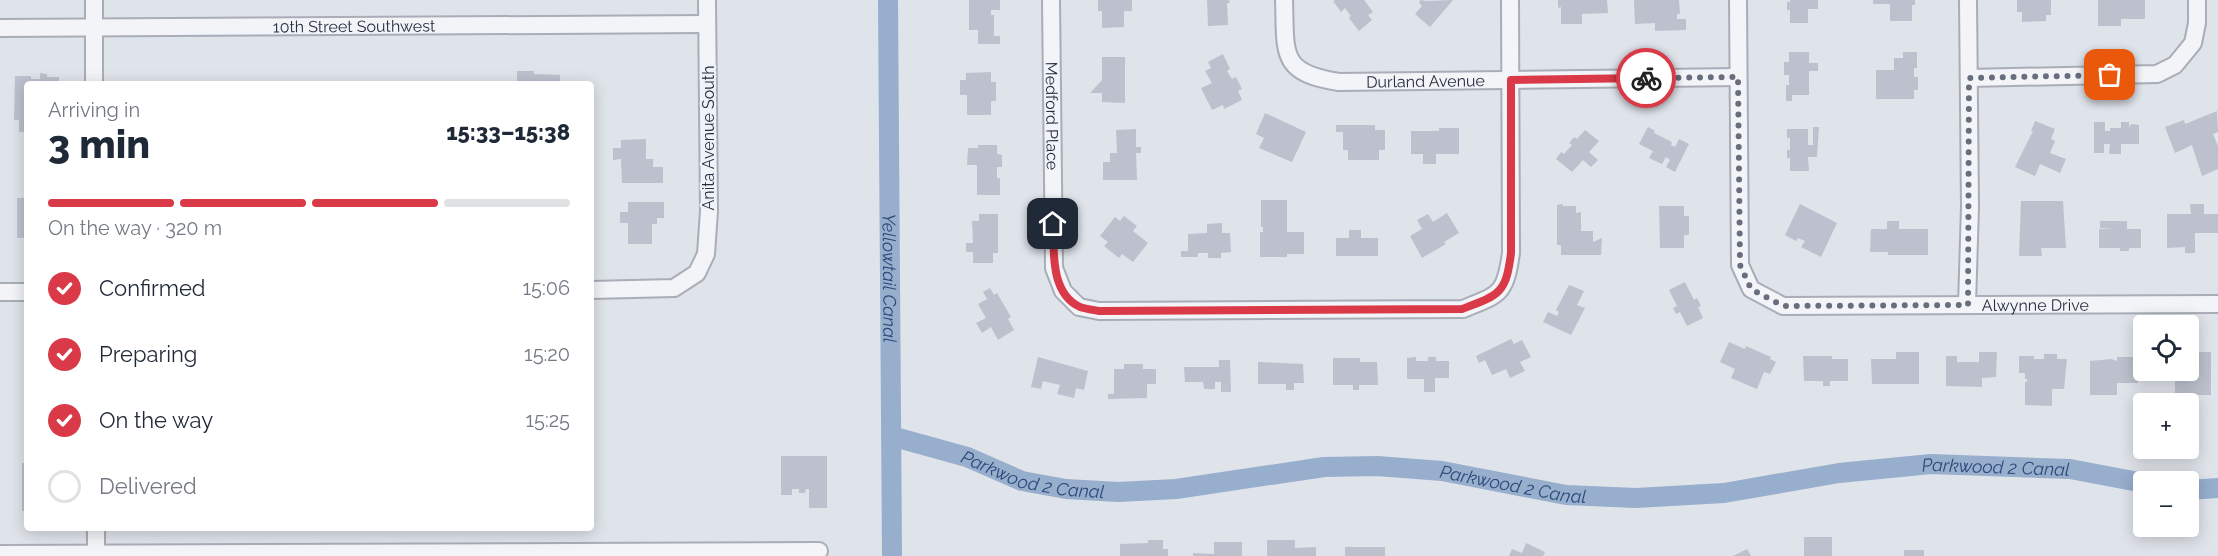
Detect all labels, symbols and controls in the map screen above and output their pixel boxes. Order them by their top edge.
street label: 10th Street Southwest [273,16,436,36]
courier [1616,48,1676,108]
pin [2084,49,2135,100]
icon: bag [2093,58,2126,91]
street label: Medford Place [1042,62,1062,170]
icon: bike [1630,62,1663,95]
street label: Anita Avenue South [699,66,718,210]
street label: Durland Avenue [1366,71,1485,91]
text: Arriving in [48,98,140,122]
text: 15:33–15:38 [446,119,570,145]
text: 3 min [48,121,150,167]
pin [1027,198,1078,249]
icon: home [1036,207,1069,240]
water label: Yellowtail Canal [879,213,901,343]
text: On the way · 320 m [48,216,222,240]
icon: check [48,272,81,305]
text: Confirmed [99,275,206,301]
text: 15:06 [522,276,570,300]
street label: Alwynne Drive [1982,295,2089,315]
map controls [2133,315,2199,537]
button: locate [2133,315,2199,381]
icon: check [48,338,81,371]
text: Preparing [99,341,197,367]
text: 15:20 [524,342,570,366]
button: + [2133,393,2199,459]
icon: check [48,404,81,437]
text: On the way [99,407,213,433]
text: 15:25 [525,408,570,432]
water label: Parkwood 2 Canal [958,445,1105,502]
water label: Parkwood 2 Canal [1921,453,2070,479]
water label: Parkwood 2 Canal [1438,460,1587,506]
button: − [2133,471,2199,537]
text: Delivered [99,473,197,499]

